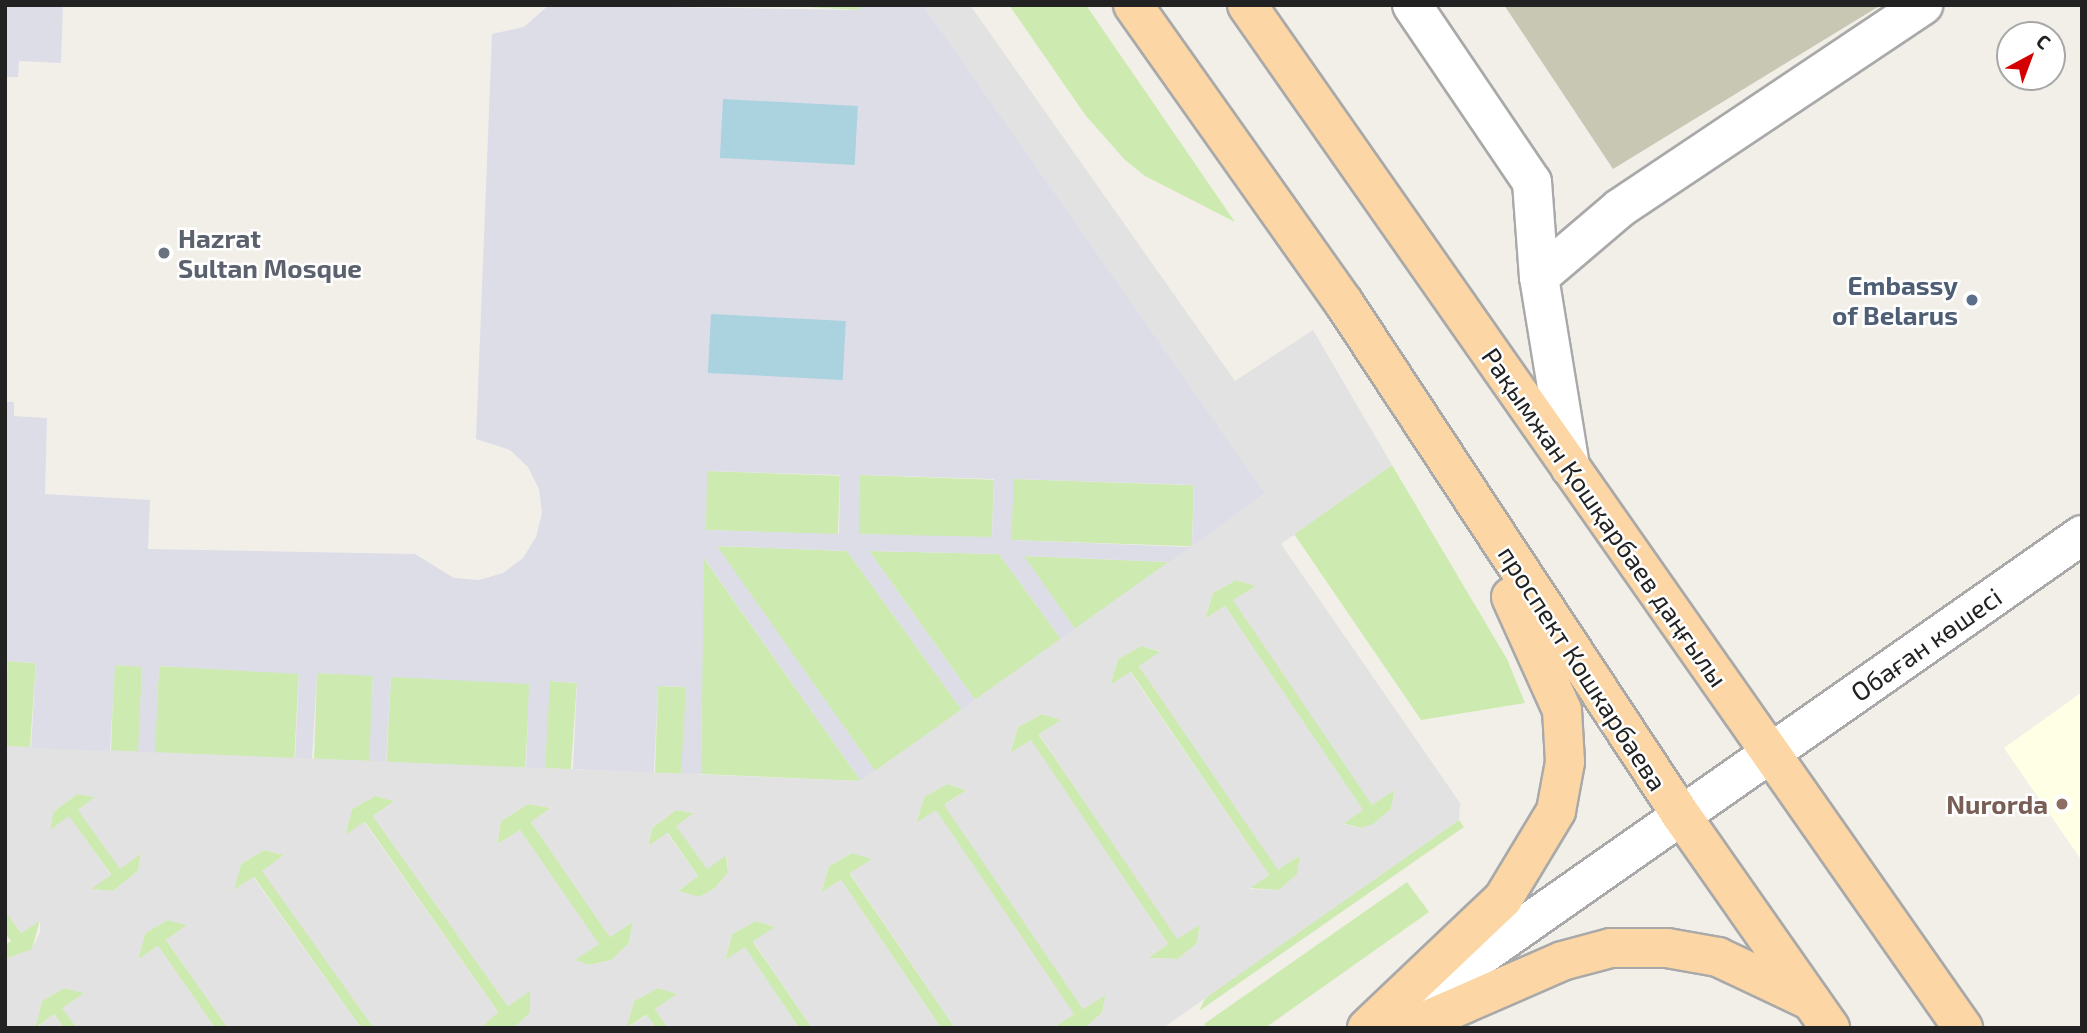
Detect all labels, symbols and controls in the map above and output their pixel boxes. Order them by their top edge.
north arrow [1996,21,2066,91]
text: С [2032,29,2056,54]
place label: Hazrat Sultan Mosque [178,222,362,284]
marker: Hazrat Sultan Mosque [156,245,172,261]
place label: Embassy of Belarus [1832,269,1958,330]
marker: Embassy of Belarus [1964,292,1980,308]
street label: Рақымжан Қошқарбаев даңғылы [1476,342,1734,692]
street label: проспект Кошкарбаева [1492,540,1674,796]
street label: Обаған көшесі [1845,581,2007,707]
place label: Nurorda [1946,788,2048,820]
marker: Nurorda [2054,796,2070,812]

